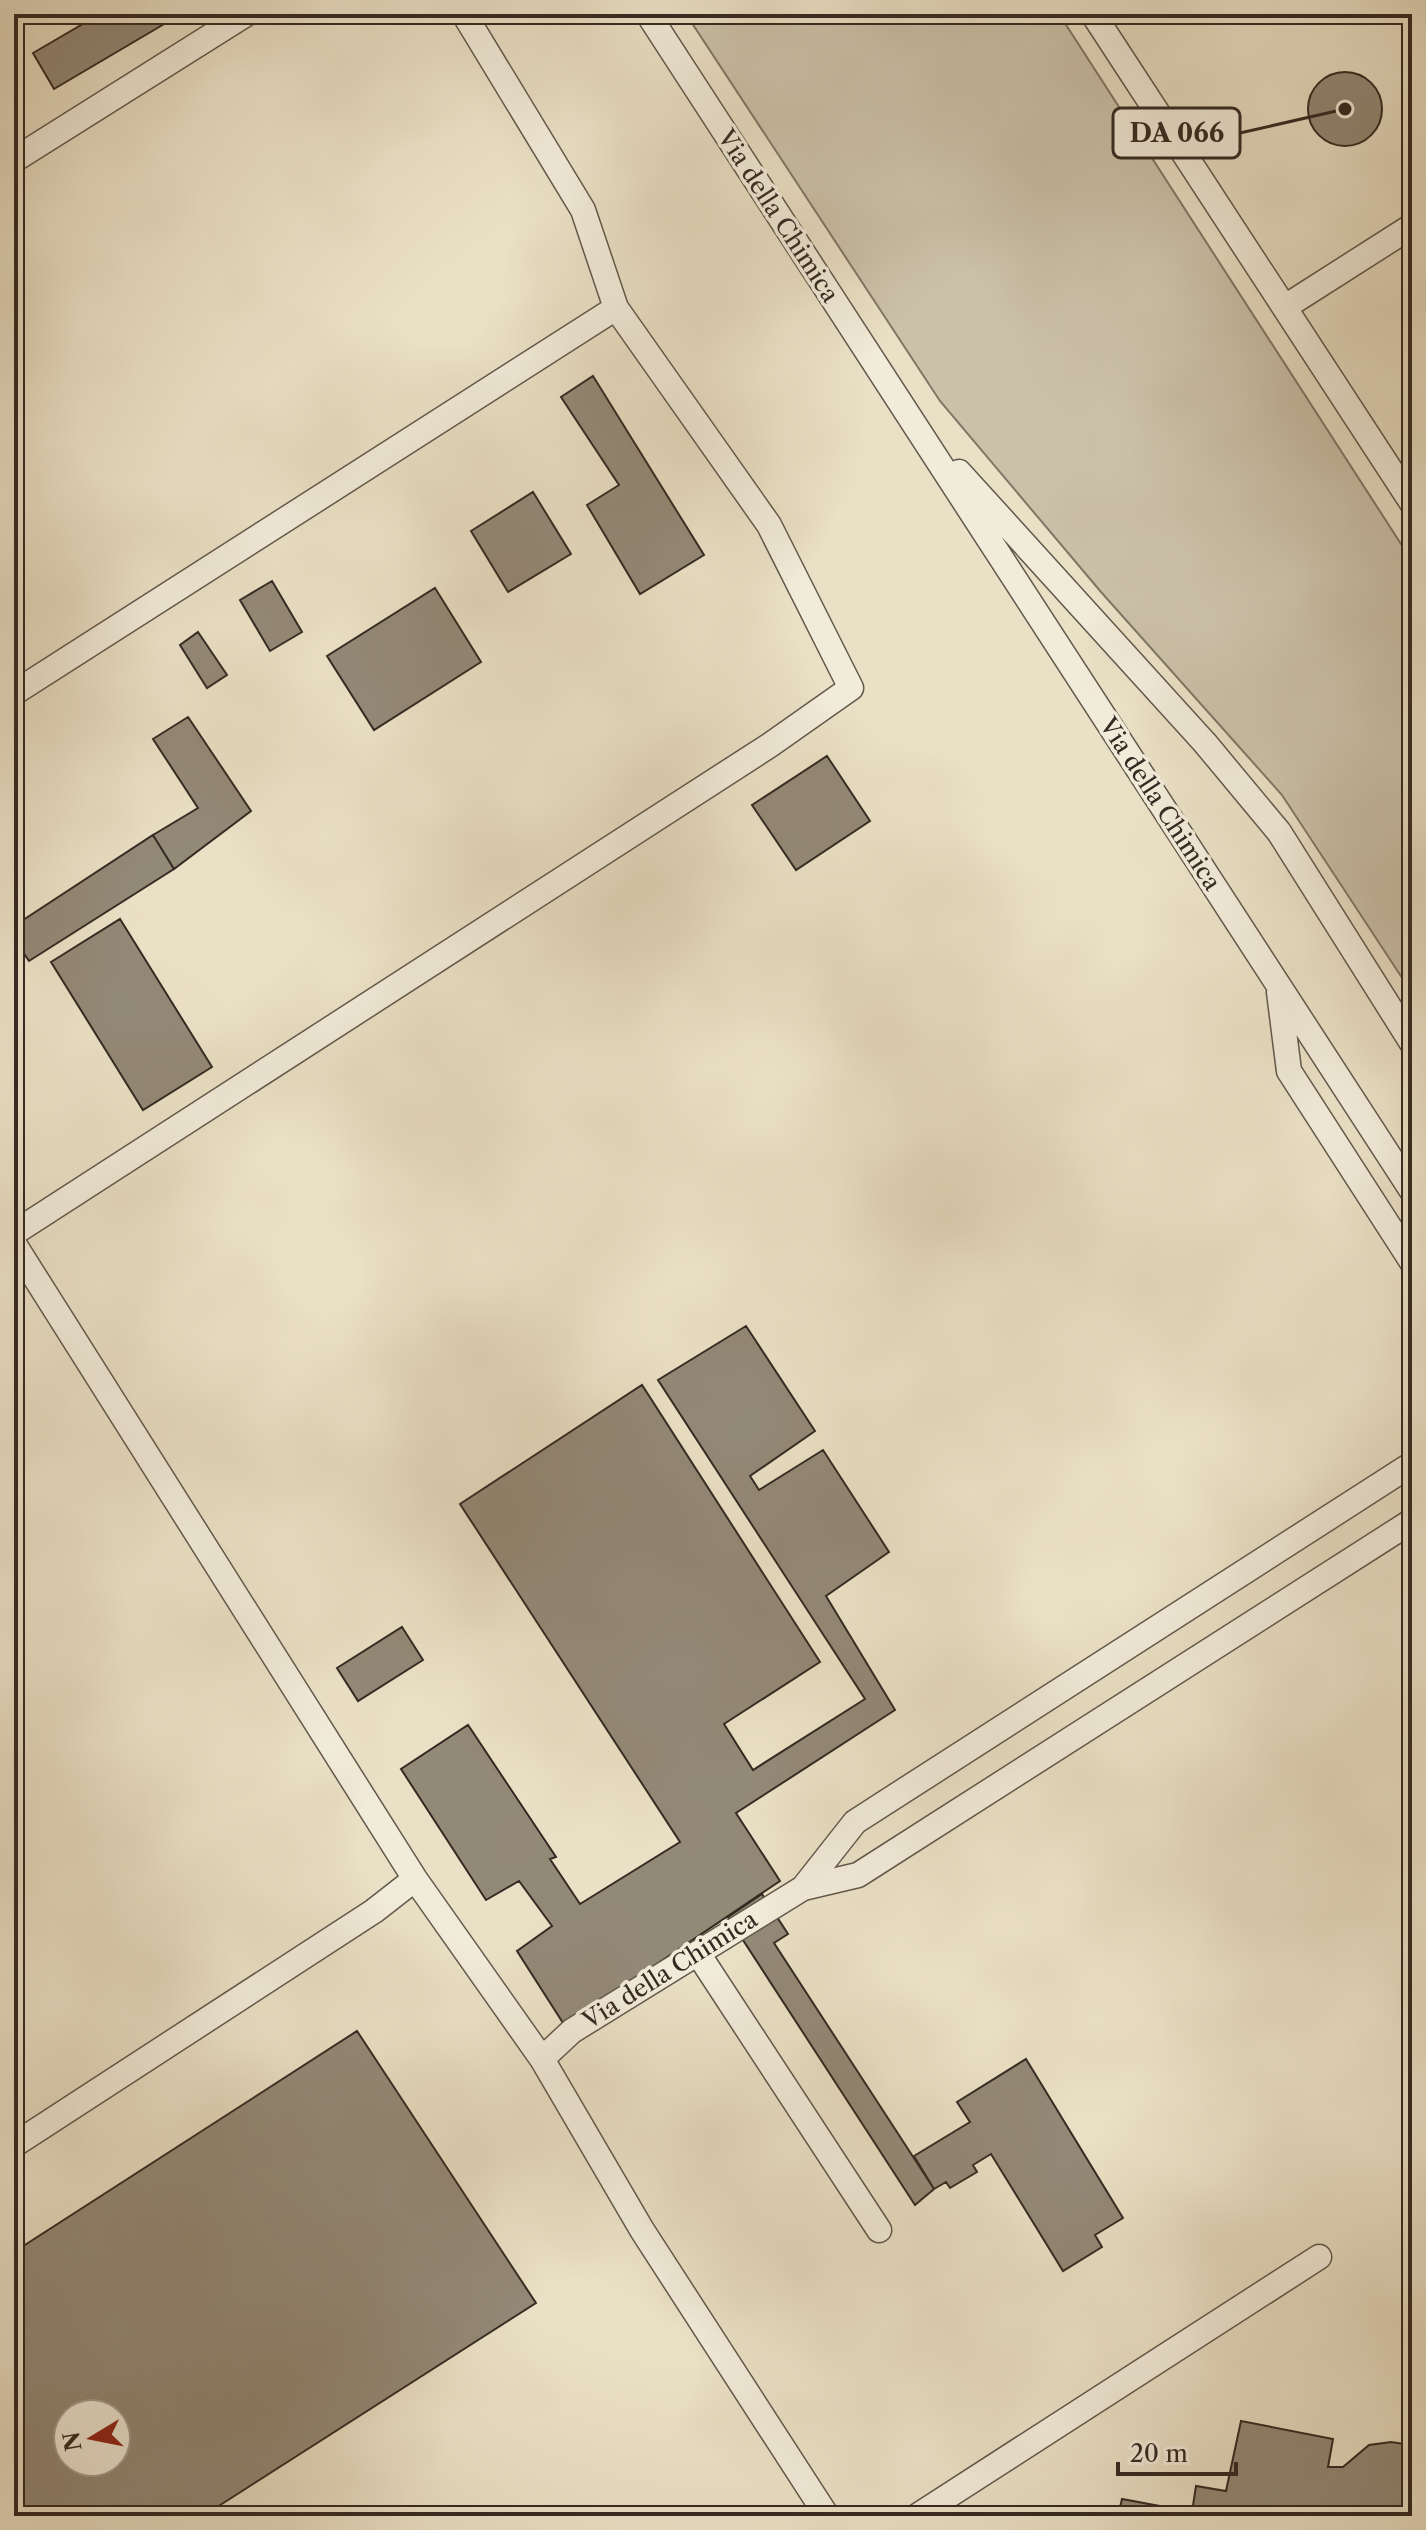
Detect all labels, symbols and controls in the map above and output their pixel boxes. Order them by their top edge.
callout: DA 066 [1113,108,1240,158]
text: DA 066 [1130,117,1224,149]
street label: Via della Chimica [711,123,845,308]
street label: Via della Chimica [1093,711,1227,896]
street label: Via della Chimica [576,1904,763,2035]
north arrow [52,2398,132,2478]
scale bar [1118,2426,1236,2476]
text: N [58,2430,88,2453]
text: 20 m [1130,2439,1188,2468]

